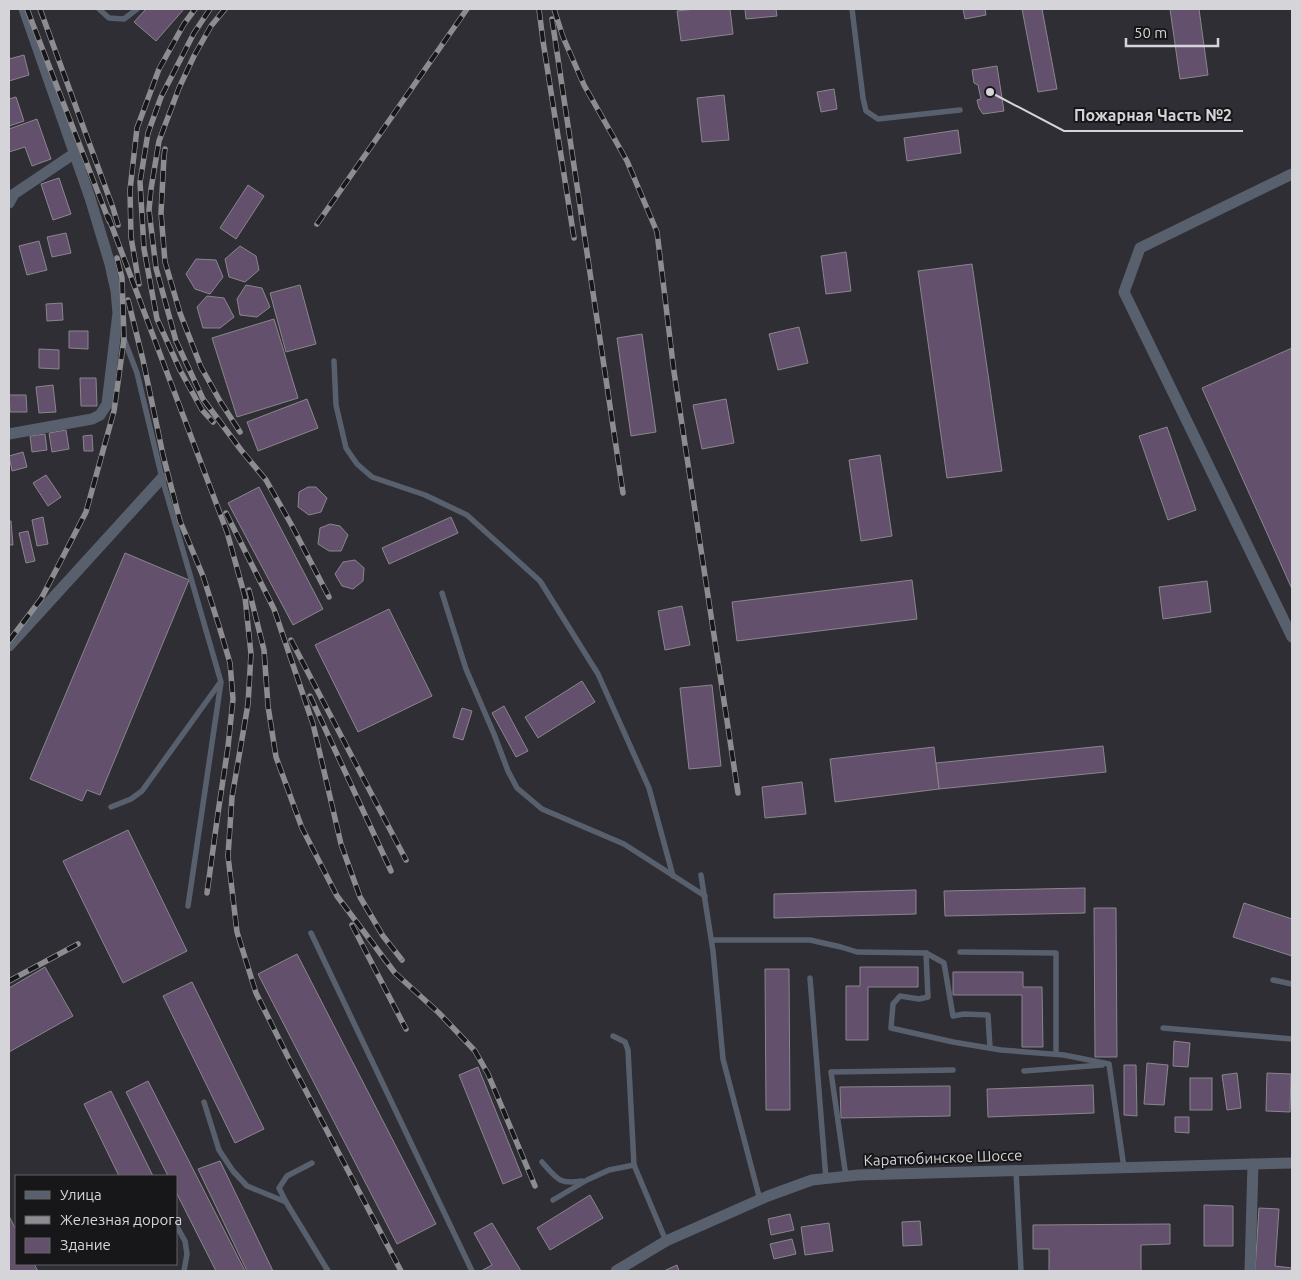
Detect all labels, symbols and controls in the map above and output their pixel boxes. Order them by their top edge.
scale bar [1126,15,1218,47]
text: 50 m [1134,24,1167,41]
callout: Пожарная Часть №2 [1064,100,1243,131]
text: Пожарная Часть №2 [1074,106,1232,124]
street label: Каратюбинское Шоссе [863,1146,1023,1169]
legend [15,1175,178,1265]
text: Улица [60,1186,102,1203]
text: Железная дорога [60,1211,182,1228]
text: Здание [60,1236,111,1253]

